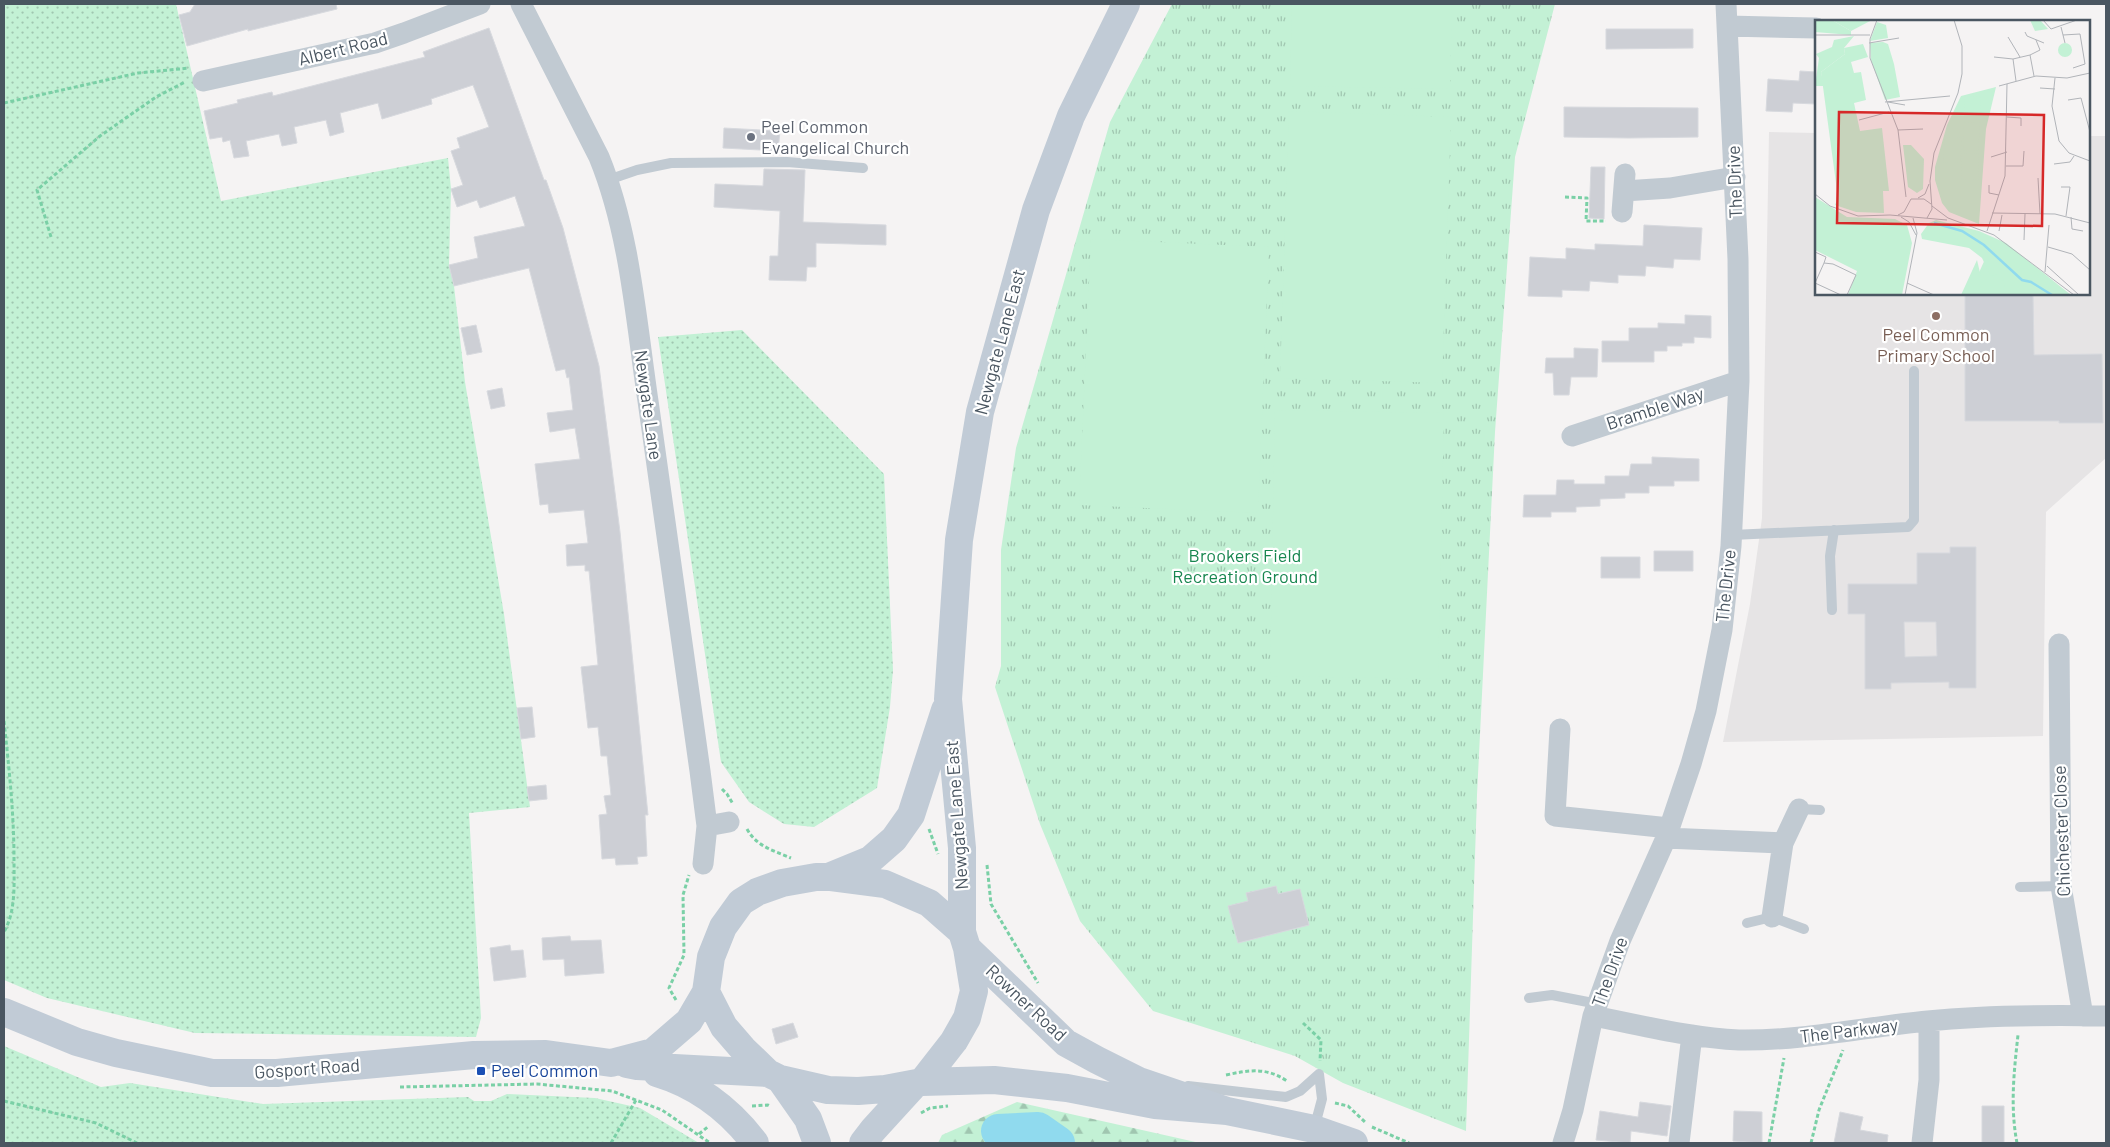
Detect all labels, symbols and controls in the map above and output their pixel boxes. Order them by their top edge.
inset map [1815,20,2090,295]
street label: Albert Road [296,26,390,70]
place label: Peel Common Evangelical Church [761,115,909,158]
marker: Peel Common Evangelical Church [745,131,757,143]
street label: The Drive [1722,145,1746,219]
street label: Newgate Lane East [969,267,1029,417]
marker: Peel Common Primary School [1930,310,1942,322]
place label: Peel Common Primary School [1877,323,1995,366]
street label: Newgate Lane [630,348,668,461]
street label: Bramble Way [1603,382,1706,434]
park label: Brookers Field Recreation Ground [1172,544,1318,587]
street label: The Drive [1710,548,1740,623]
street label: Newgate Lane East [940,740,972,891]
street label: Chichester Close [2048,765,2074,897]
street label: The Drive [1586,934,1632,1010]
street label: Rowner Road [982,959,1072,1045]
street label: The Parkway [1799,1013,1899,1047]
street label: Gosport Road [253,1053,360,1083]
place label: Peel Common [491,1059,598,1081]
marker: Peel Common [475,1065,487,1077]

